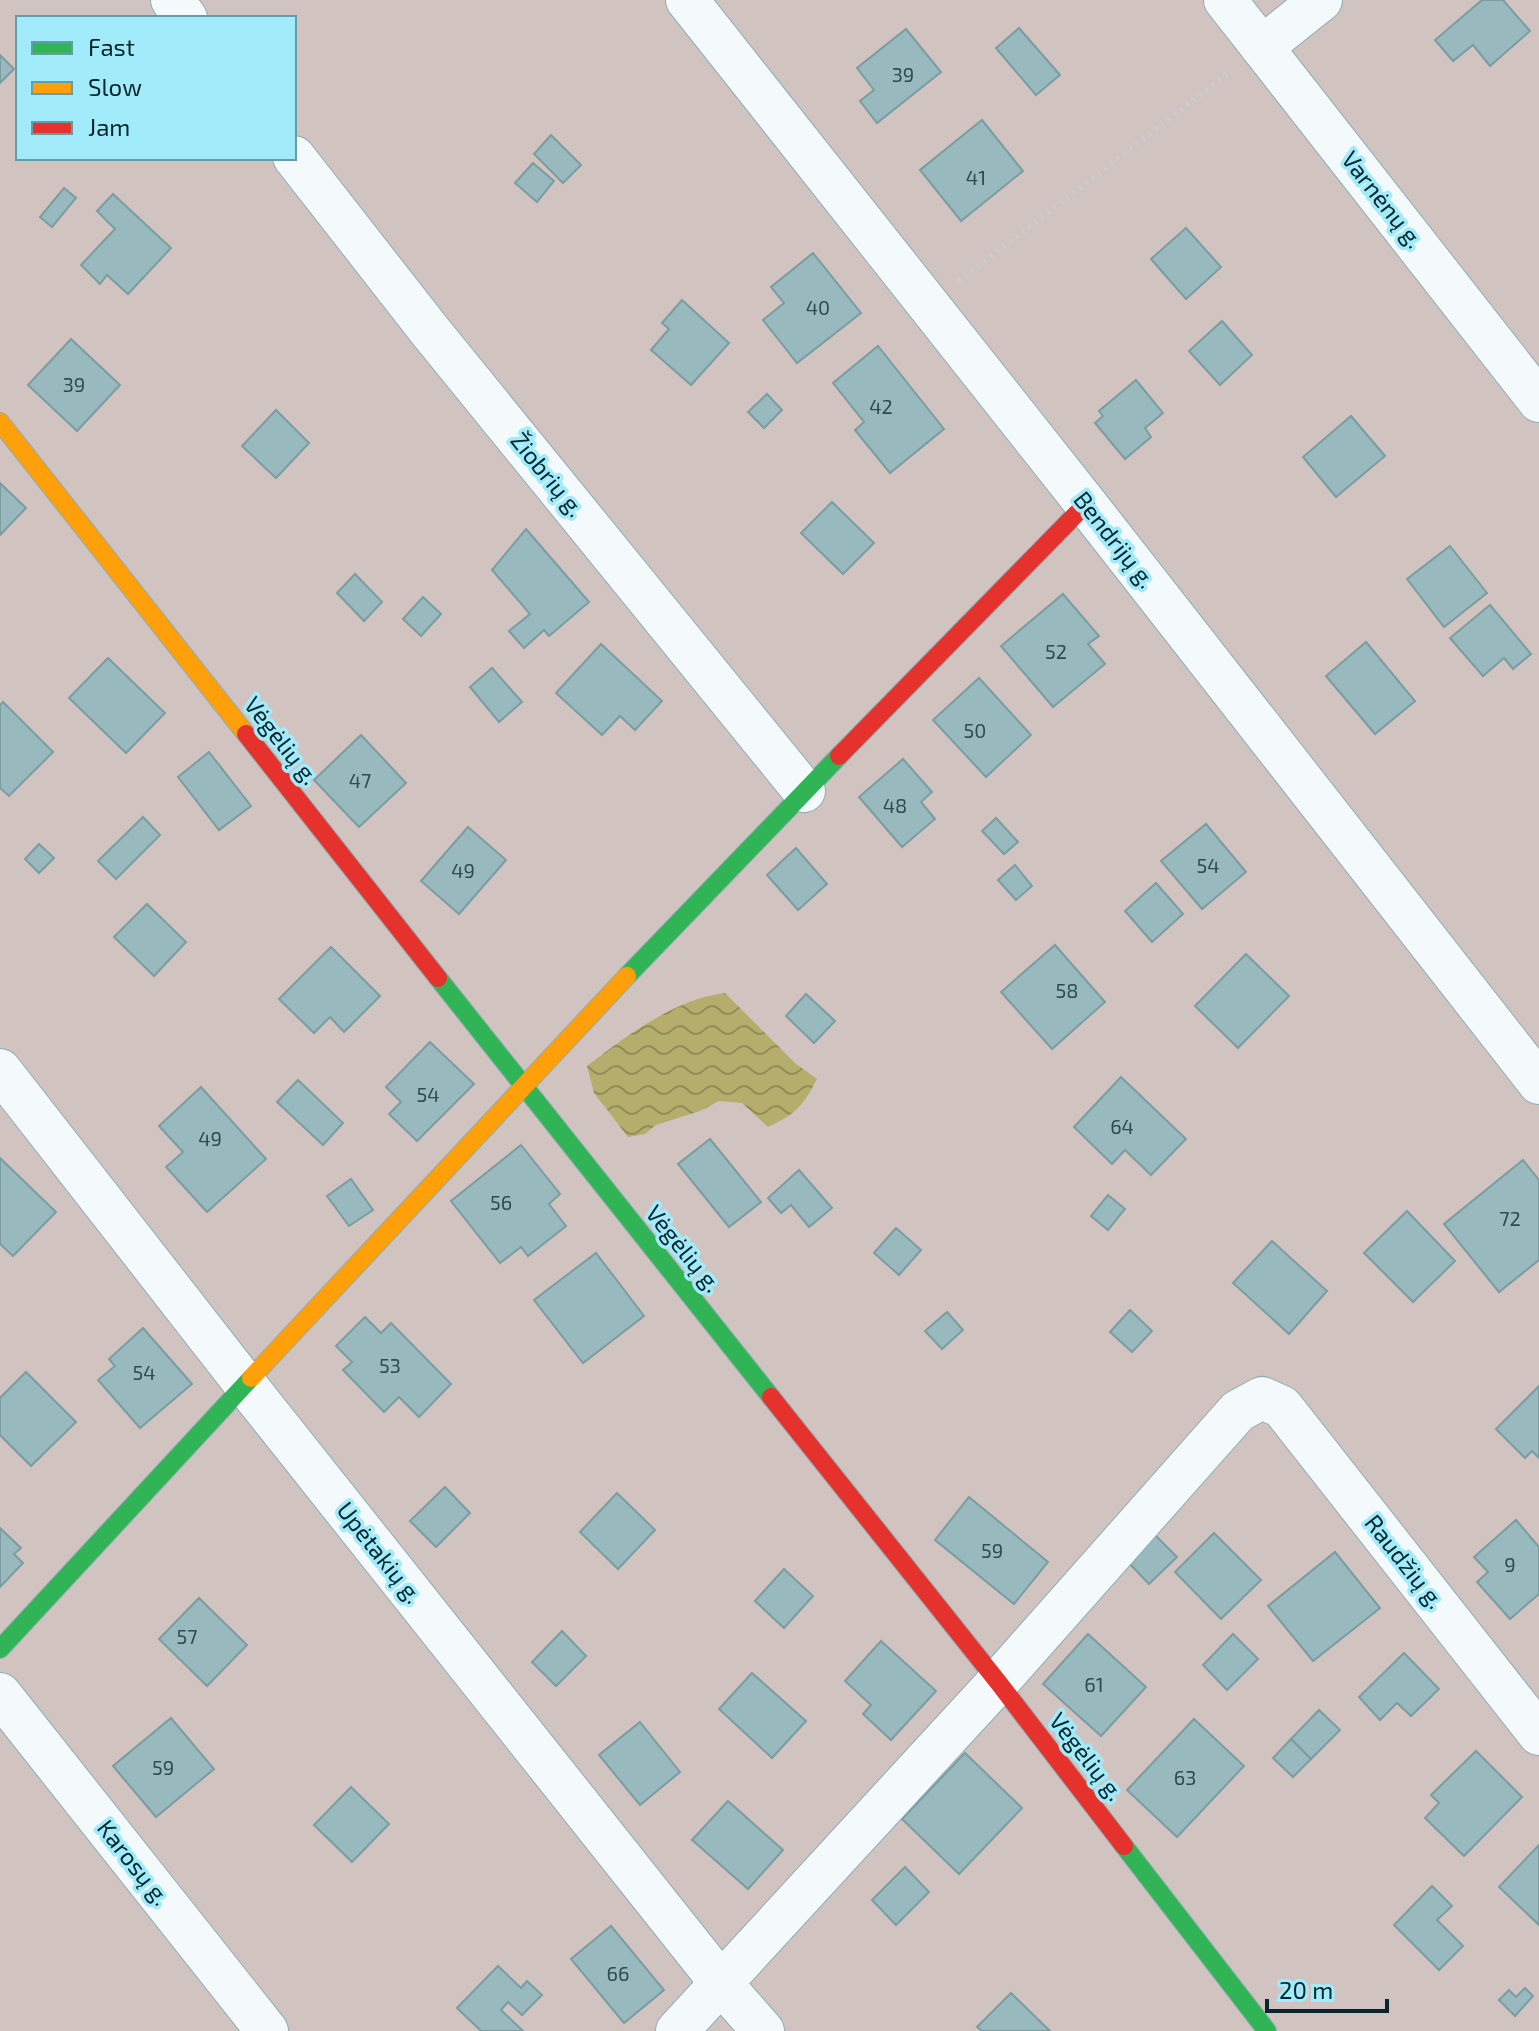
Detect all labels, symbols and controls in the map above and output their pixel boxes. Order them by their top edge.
legend [16,16,296,160]
text: Fast [88,32,135,61]
house number: 39 [892,62,914,86]
text: Slow [88,72,142,101]
text: Jam [88,112,130,141]
street label: Varnėnų g. [1336,145,1430,253]
house number: 41 [966,165,986,189]
house number: 40 [806,295,830,319]
house number: 39 [63,372,85,396]
house number: 42 [869,394,893,418]
street label: Žiobrių g. [505,426,591,522]
street label: Bendrijų g. [1068,485,1162,593]
house number: 52 [1045,639,1067,663]
street label: Vėgėlių g. [239,690,326,790]
house number: 50 [964,718,986,742]
house number: 47 [349,768,371,792]
house number: 48 [883,793,907,817]
house number: 54 [1196,853,1220,877]
house number: 49 [451,858,475,882]
house number: 58 [1056,978,1078,1002]
house number: 54 [416,1082,440,1106]
house number: 64 [1110,1114,1134,1138]
house number: 49 [198,1126,222,1150]
house number: 56 [490,1190,512,1214]
street label: Vėgėlių g. [640,1199,728,1298]
house number: 72 [1499,1206,1521,1230]
house number: 53 [379,1353,401,1377]
house number: 54 [132,1360,156,1384]
street label: Upėtakių g. [331,1495,429,1609]
street label: Raudžių g. [1359,1508,1451,1614]
house number: 59 [981,1538,1003,1562]
house number: 9 [1504,1552,1516,1576]
house number: 57 [177,1624,197,1648]
house number: 61 [1084,1672,1104,1696]
street label: Vėgėlių g. [1044,1706,1131,1806]
house number: 59 [152,1755,174,1779]
house number: 63 [1174,1765,1196,1789]
street label: Karosų g. [92,1814,177,1911]
house number: 66 [607,1961,629,1985]
scale bar [1267,1963,1387,2013]
text: 20 m [1279,1975,1333,2004]

